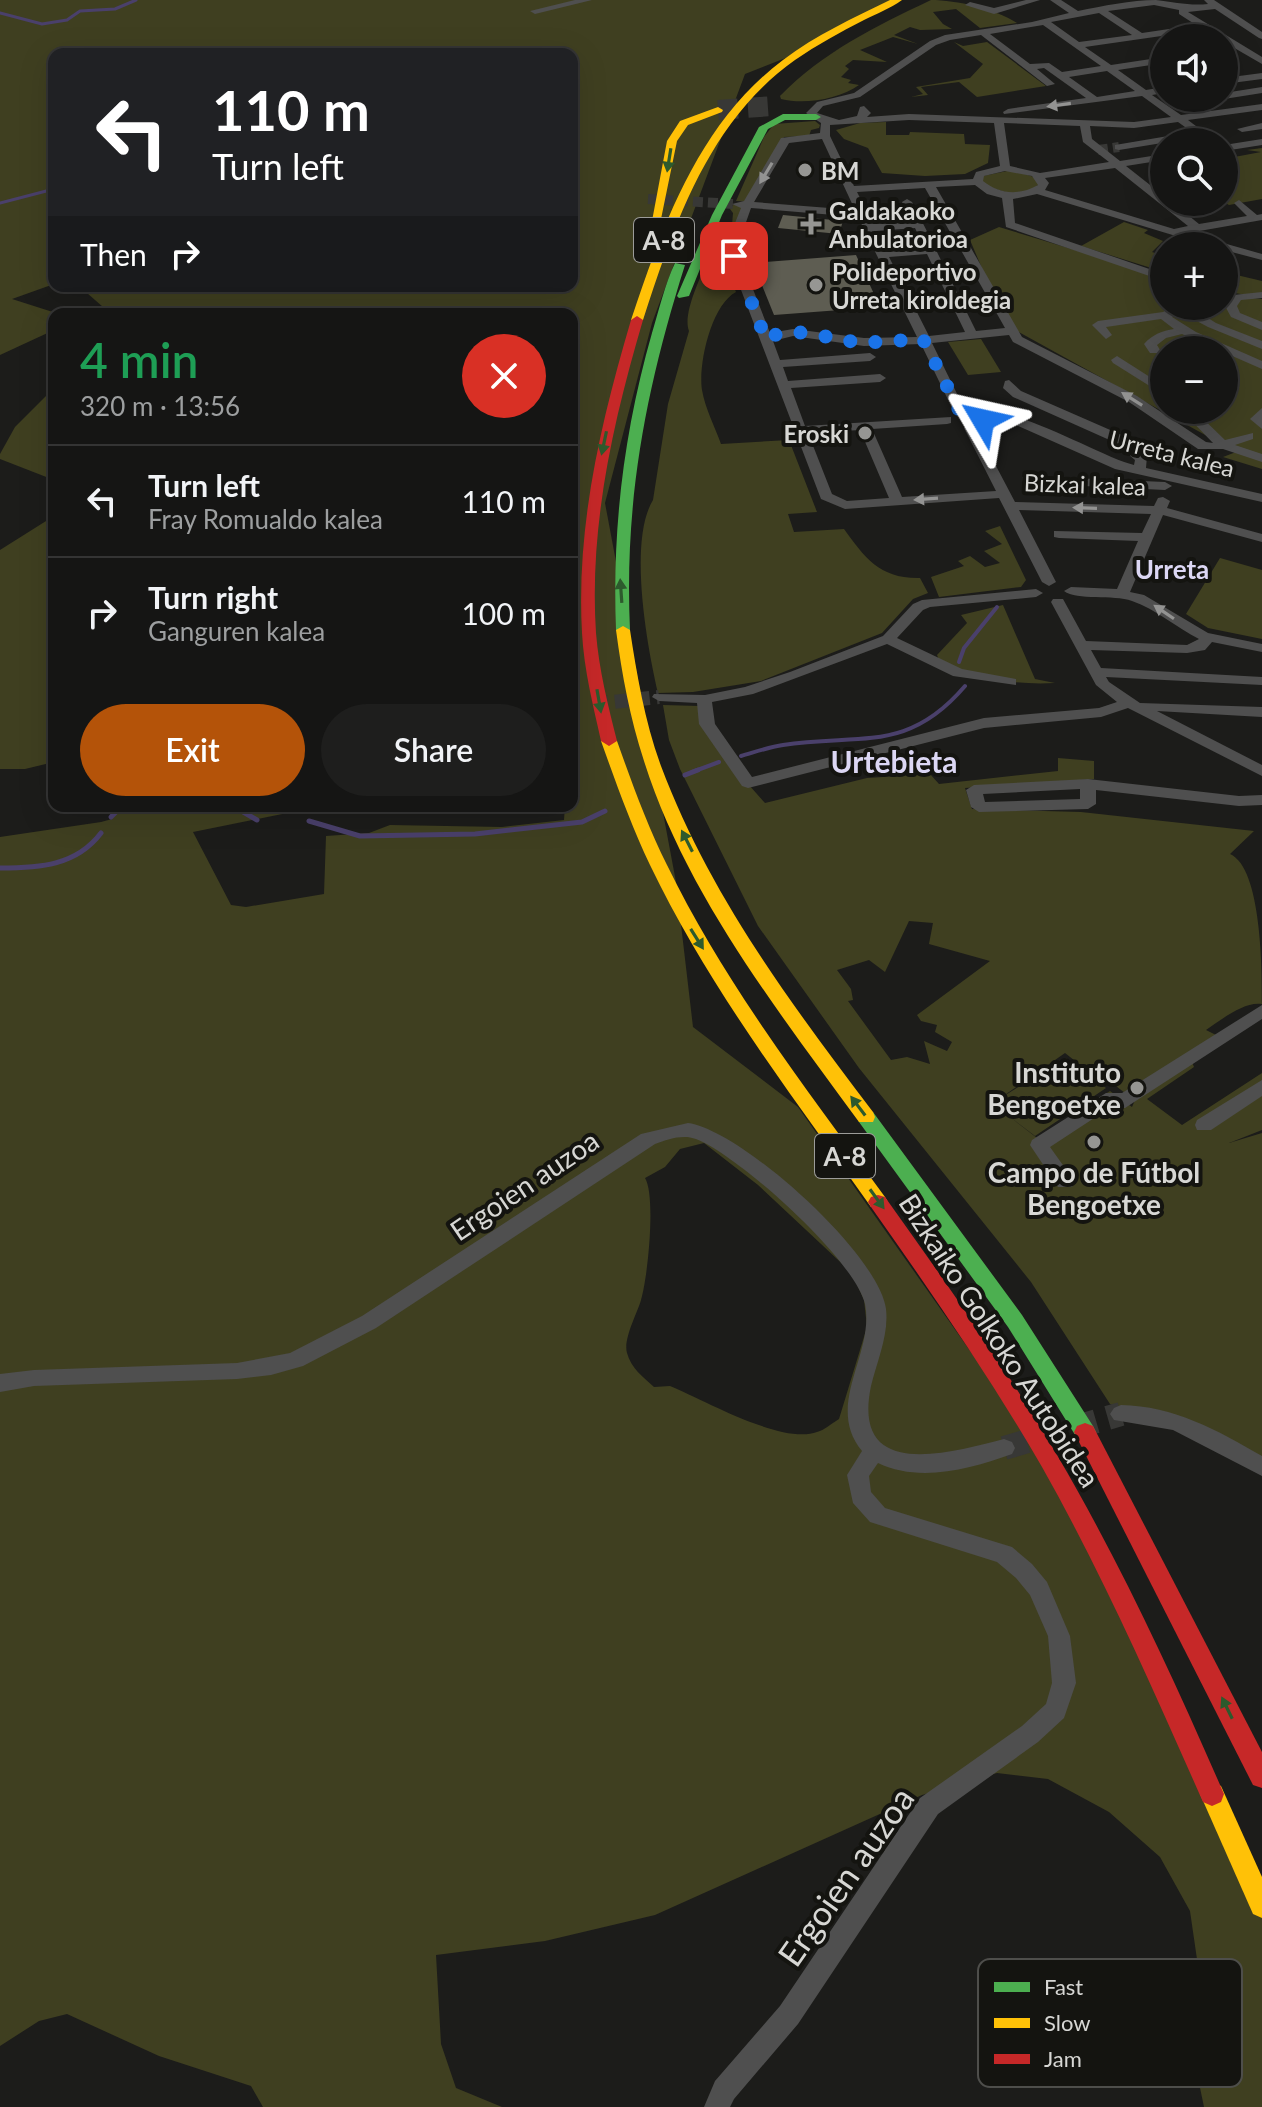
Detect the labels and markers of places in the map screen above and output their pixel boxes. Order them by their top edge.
place label: BM [821,156,859,185]
marker: BM [796,161,814,179]
place label: Galdakaoko Anbulatorioa [828,196,968,253]
marker: Galdakaoko Anbulatorioa [800,213,822,235]
pin [700,222,768,290]
place label: Polideportivo Urreta kiroldegia [832,257,1011,314]
marker: Polideportivo Urreta kiroldegia [807,276,825,294]
place label: Eroski [784,419,849,448]
marker: Eroski [856,424,874,442]
place label: Instituto Bengoetxe [987,1055,1121,1121]
marker: Instituto Bengoetxe [1128,1079,1146,1097]
marker: Campo de Fútbol Bengoetxe [1085,1133,1103,1151]
place label: Campo de Fútbol Bengoetxe [988,1155,1200,1221]

